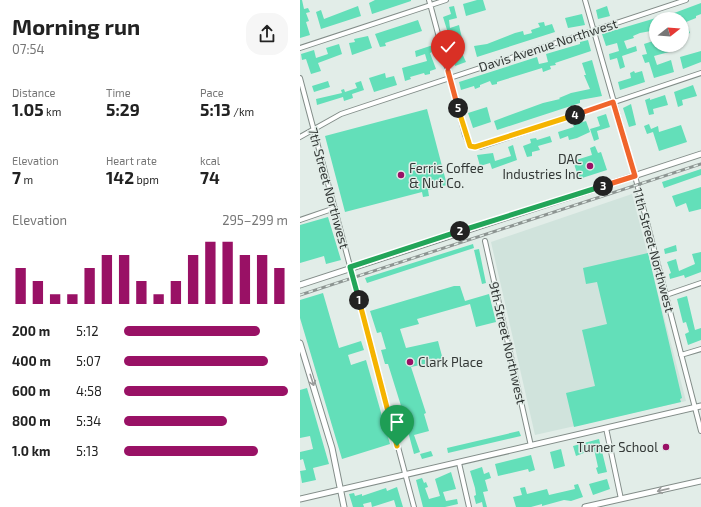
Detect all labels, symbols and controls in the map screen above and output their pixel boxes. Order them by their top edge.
north arrow [649,12,689,52]
map controls [649,12,689,52]
text: Morning run [12,13,140,39]
button: share [246,13,288,55]
street label: Davis Avenue Northwest [477,15,619,75]
pin [431,30,465,71]
icon: check [437,36,459,58]
text: 07:54 [12,41,45,57]
text: Distance [12,86,55,99]
text: Time [106,86,131,99]
text: Pace [200,86,224,99]
pin: 5 [448,98,468,118]
text: 1.05 [12,99,44,119]
text: 5:29 [106,99,140,119]
text: 5:13 [200,99,231,119]
text: 5 [455,101,461,114]
text: km [44,105,61,118]
text: /km [231,105,254,118]
pin: 4 [565,105,585,125]
text: 4 [571,108,579,121]
street label: 7th Street Northwest [305,126,353,250]
place label: DAC Industries Inc [502,151,582,182]
text: Elevation [12,154,59,167]
text: Heart rate [106,154,157,167]
text: kcal [200,154,220,167]
place label: Ferris Coffee & Nut Co. [409,160,484,191]
marker: DAC Industries Inc [585,161,595,171]
text: 7 [12,167,21,187]
text: 142 [106,167,134,187]
text: 74 [200,167,220,187]
marker: Ferris Coffee & Nut Co. [396,170,406,180]
text: m [21,173,33,186]
text: bpm [134,173,159,186]
pin: 3 [593,176,613,196]
text: 3 [600,179,606,192]
street label: 11th Street Northwest [630,186,678,314]
text: Elevation [12,212,67,228]
text: 295–299 m [222,212,288,228]
pin: 2 [450,221,470,241]
text: 2 [457,224,463,237]
street label: 9th Street Northwest [486,280,530,406]
pin: 1 [349,290,369,310]
text: 1 [357,293,361,306]
text: 200 m [12,323,50,339]
text: 5:12 [76,323,99,339]
text: 400 m [12,353,51,369]
text: 5:07 [76,353,101,369]
place label: Clark Place [418,354,483,370]
marker: Clark Place [405,357,415,367]
one-way arrow [309,374,316,387]
text: 600 m [12,383,50,399]
text: 4:58 [76,383,102,399]
pin [380,405,414,446]
icon: arrive [386,411,408,433]
text: 800 m [12,413,51,429]
text: 5:34 [76,413,101,429]
place label: Turner School [577,439,658,455]
marker: Turner School [661,442,671,452]
text: 1.0 km [12,443,51,459]
text: 5:13 [76,443,98,459]
one-way arrow [657,487,670,495]

